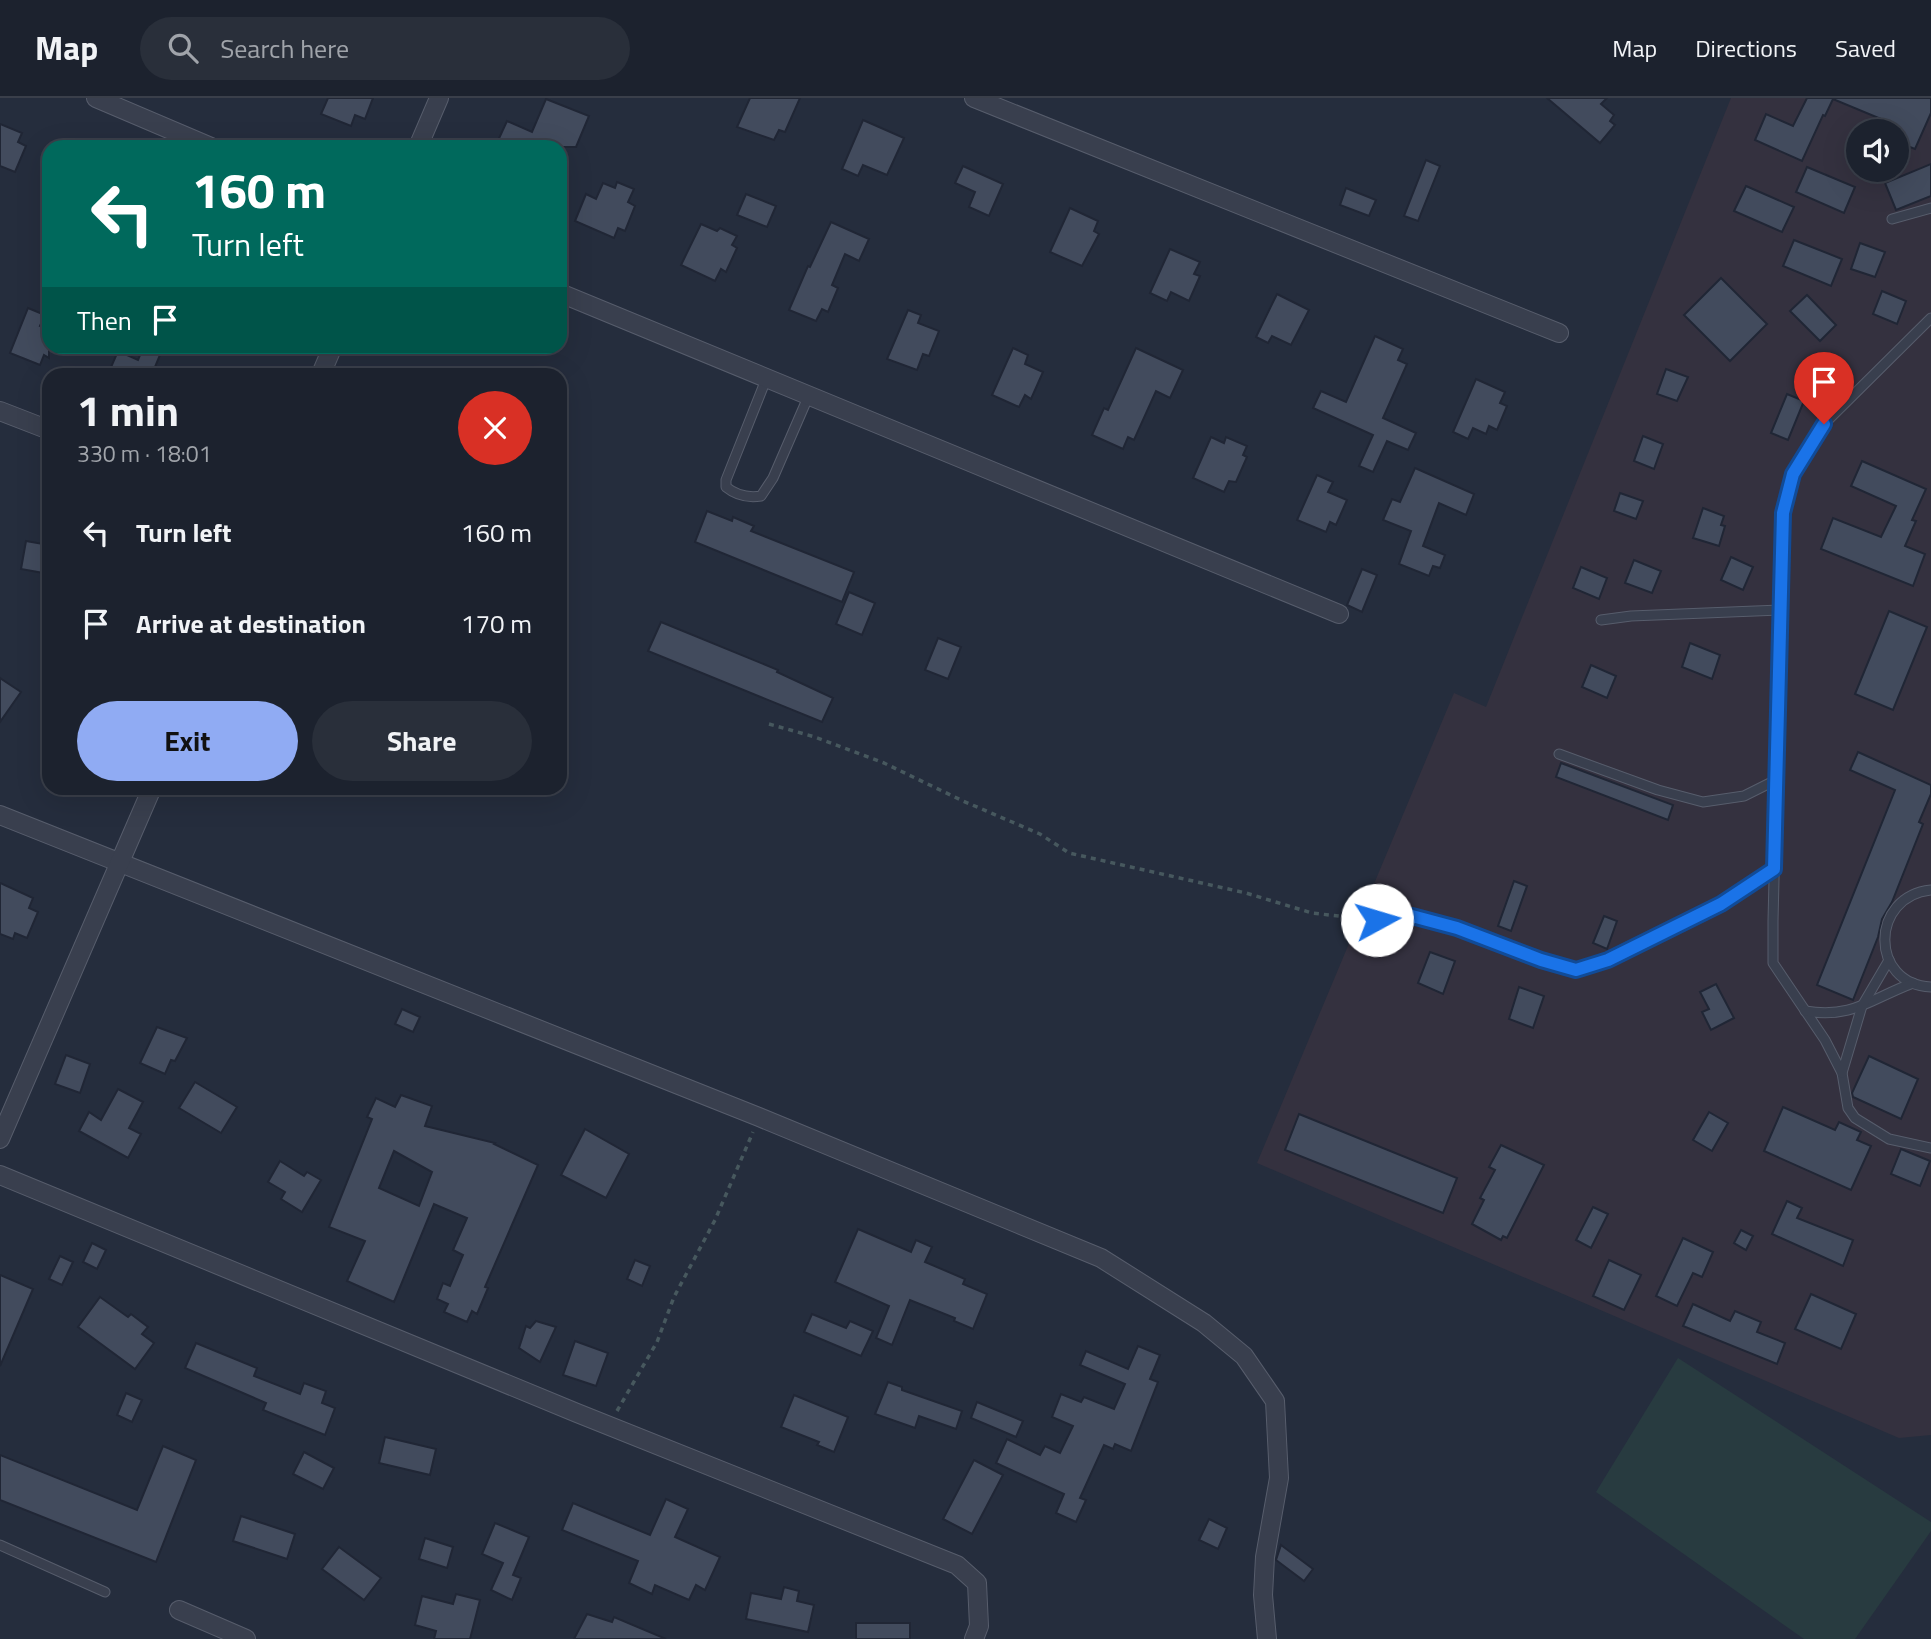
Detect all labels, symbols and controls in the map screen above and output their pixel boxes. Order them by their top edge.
search box [140,17,630,80]
text: Map [35,23,98,73]
icon: search [164,29,202,67]
text: Search here [220,29,349,68]
text: Map [1612,30,1657,66]
text: Directions [1695,30,1797,66]
text: Saved [1835,30,1896,66]
map controls [1846,119,1909,182]
button: sound [1846,119,1909,182]
text: 160 m [192,152,326,227]
icon: left [77,168,168,259]
text: Turn left [192,220,304,268]
text: Then [77,301,132,340]
icon: arrive [146,301,184,339]
pin [1794,352,1854,424]
icon: arrive [1805,363,1843,401]
text: 1 min [77,378,179,442]
button: close [458,391,532,465]
text: 330 m · 18:01 [77,436,212,471]
text: Turn left [136,513,231,552]
text: 160 m [461,513,532,552]
icon: left [77,514,115,552]
text: Arrive at destination [136,604,366,643]
text: 170 m [461,604,532,643]
icon: arrive [77,605,115,643]
button: Exit [77,701,298,781]
button: Share [312,701,532,781]
position arrow [1340,883,1414,957]

